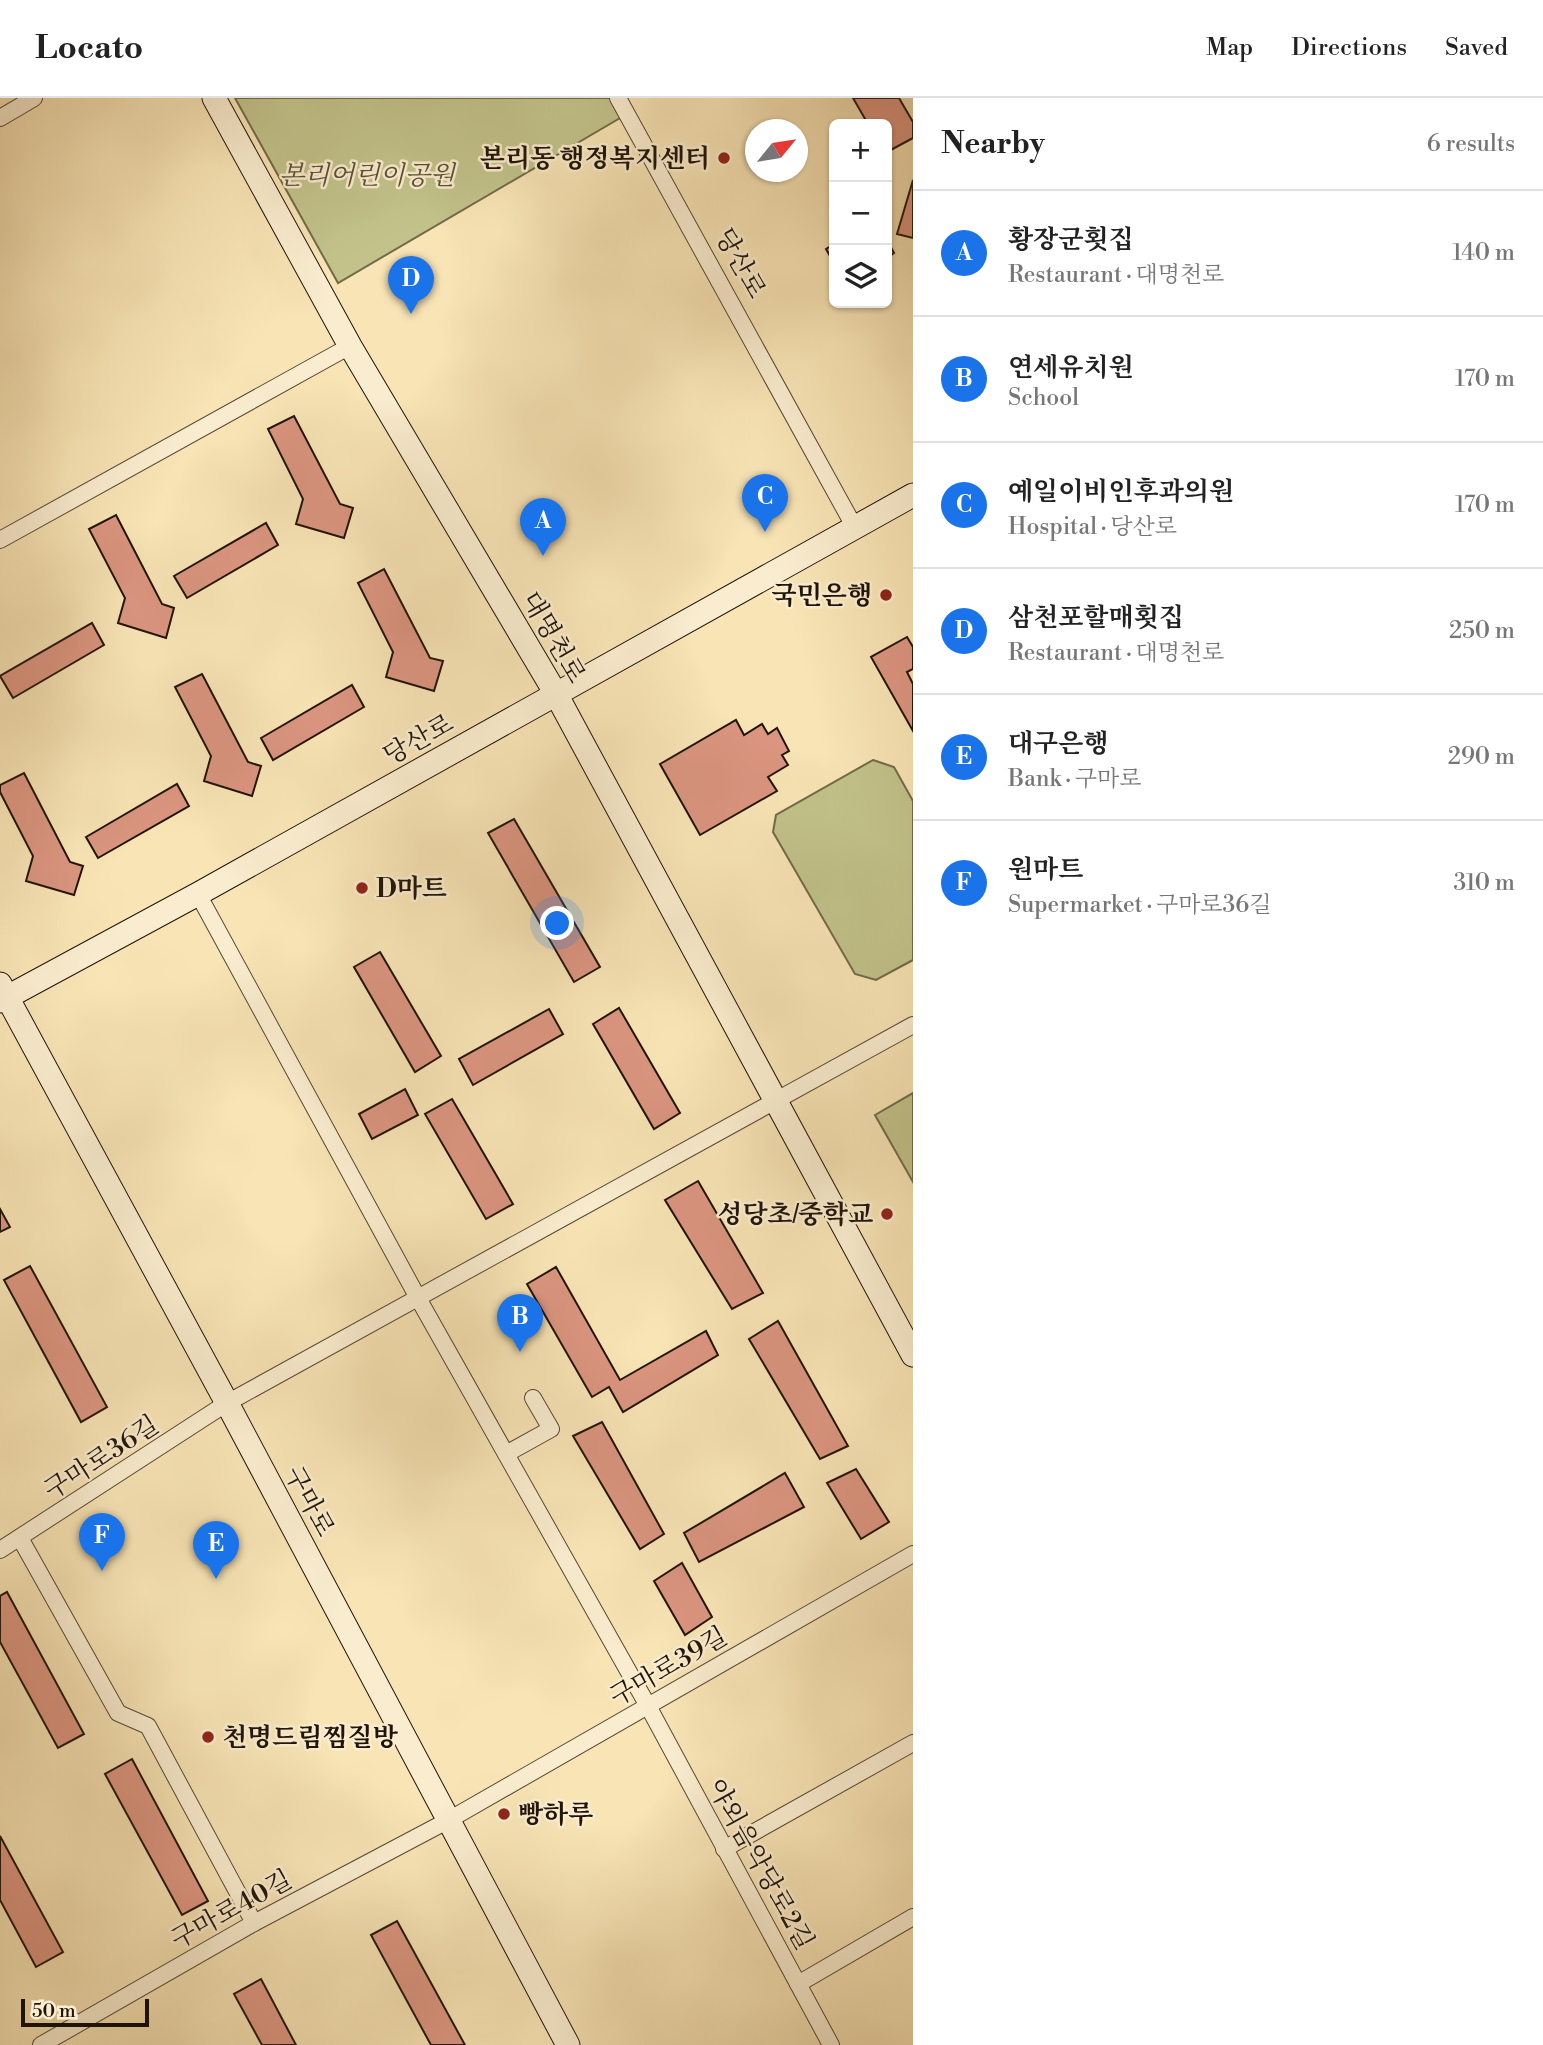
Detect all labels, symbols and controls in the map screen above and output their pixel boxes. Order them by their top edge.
text: Locato [35,28,143,69]
text: Map [1206,33,1253,63]
text: Directions [1291,33,1407,63]
text: Saved [1445,33,1508,63]
north arrow [745,119,808,182]
map controls [829,119,892,308]
button: + [829,119,892,182]
text: Nearby [941,125,1045,163]
text: 6 results [1427,130,1515,158]
place label: 본리동 행정복지센터 [480,143,710,175]
marker: 본리동 행정복지센터 [716,150,732,166]
park label: 본리어린이공원 [279,160,457,192]
button: − [829,182,892,245]
street label: 당산로 [708,223,772,304]
text: 황장군횟집 [1008,224,1134,256]
text: A [956,239,972,267]
text: 140 m [1452,239,1515,267]
button: layers [829,245,892,308]
pin: D [388,256,434,314]
text: Restaurant · 대명천로 [1008,261,1224,289]
text: 연세유치원 [1008,352,1134,384]
text: B [955,365,973,393]
text: 170 m [1455,365,1515,393]
text: School [1008,384,1079,412]
pin: C [742,474,788,532]
text: 예일이비인후과의원 [1008,476,1234,508]
text: C [956,491,972,519]
text: 170 m [1455,491,1515,519]
pin: A [520,498,566,556]
text: Hospital · 당산로 [1008,513,1177,541]
place label: 국민은행 [772,580,872,612]
street label: 대명천로 [514,586,592,689]
marker: 국민은행 [878,587,894,603]
text: 삼천포할매횟집 [1008,602,1184,634]
text: D [955,617,973,645]
text: 250 m [1449,617,1515,645]
text: Restaurant · 대명천로 [1008,639,1224,667]
street label: 당산로 [378,708,459,772]
text: 대구은행 [1008,728,1108,760]
text: E [956,743,972,771]
text: 290 m [1448,743,1515,771]
text: Bank · 구마로 [1008,765,1141,793]
text: 원마트 [1008,854,1083,886]
text: F [956,869,972,897]
text: 310 m [1454,869,1515,897]
place label: D마트 [376,873,447,905]
marker: D마트 [354,880,370,896]
text: Supermarket · 구마로36길 [1008,891,1271,919]
your location [540,906,574,940]
place label: 성당초/중학교 [717,1199,873,1231]
marker: 성당초/중학교 [879,1206,895,1222]
pin: B [497,1294,543,1352]
street label: 구마로36길 [38,1409,165,1507]
street label: 구마로 [277,1461,341,1542]
pin: F [79,1513,125,1571]
pin: E [193,1521,239,1579]
street label: 구마로39길 [604,1620,733,1713]
place label: 천명드림찜질방 [222,1722,399,1754]
marker: 천명드림찜질방 [200,1729,216,1745]
street label: 야외음악당로2길 [700,1773,820,1956]
place label: 빵하루 [518,1799,593,1831]
marker: 빵하루 [496,1806,512,1822]
street label: 구마로40길 [165,1864,297,1956]
scale bar [21,1996,149,2028]
text: 50 m [32,1999,76,2023]

